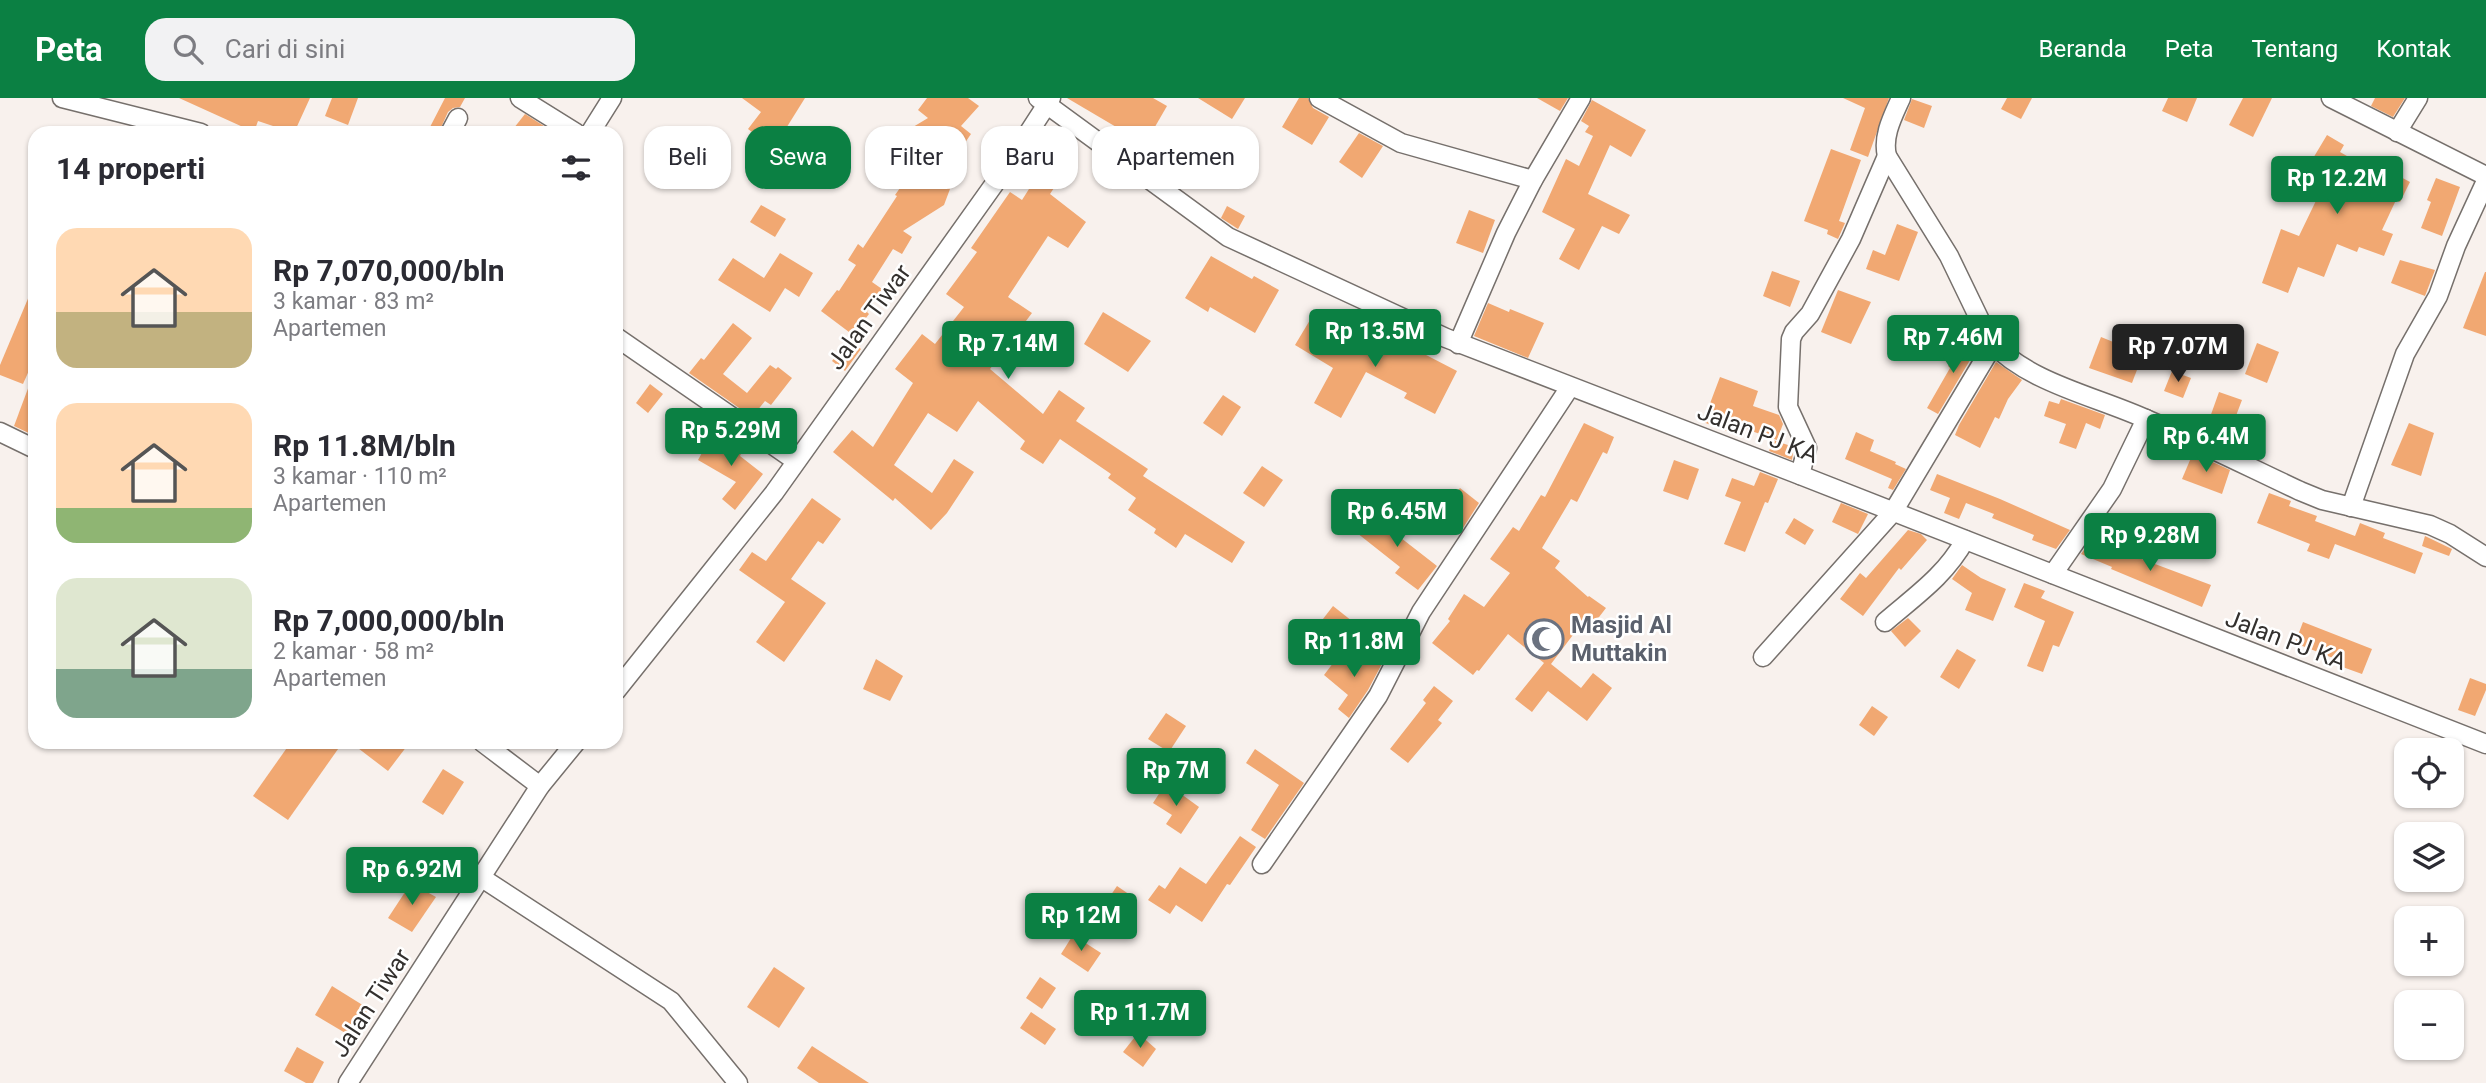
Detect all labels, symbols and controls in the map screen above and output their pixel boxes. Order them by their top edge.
search box [145,18,635,81]
text: Peta [35,30,103,69]
icon: search [169,30,207,68]
text: Cari di sini [225,34,345,64]
text: Beranda [2039,35,2127,63]
text: Peta [2165,35,2213,63]
text: Tentang [2251,35,2338,63]
text: Kontak [2376,35,2451,63]
chip: Beli [644,126,731,189]
chip: Sewa [745,126,851,189]
chip: Filter [865,126,967,189]
chip: Baru [981,126,1078,189]
chip: Apartemen [1092,126,1259,189]
icon: filters [557,149,595,187]
text: 14 properti [56,151,205,186]
pin: Rp 12.2M [2265,156,2409,216]
text: Rp 12.2M [2287,165,2387,192]
text: Rp 7,070,000/bln [273,253,505,288]
icon: home [112,256,196,340]
street label: Jalan Tiwar [821,259,917,375]
text: 3 kamar · 83 m² [273,288,434,315]
pin: Rp 13.5M [1303,310,1447,369]
text: Apartemen [273,315,387,342]
pin: Rp 7.46M [1881,316,2025,375]
text: Rp 13.5M [1325,318,1425,345]
pin: Rp 7.14M [936,322,1080,381]
text: Rp 7.46M [1903,324,2003,351]
pin: Rp 7.07M [2106,324,2250,384]
text: Rp 7.14M [958,330,1058,357]
text: Rp 7.07M [2128,333,2228,360]
street label: Jalan PJ KA [1694,397,1823,469]
pin: Rp 5.29M [659,408,803,468]
pin: Rp 6.4M [2141,414,2271,474]
text: Rp 5.29M [681,417,781,444]
text: Rp 6.4M [2163,423,2249,450]
text: Rp 11.8M/bln [273,428,456,463]
icon: home [112,431,196,515]
text: 3 kamar · 110 m² [273,463,447,490]
text: Apartemen [273,490,387,517]
pin: Rp 6.45M [1325,490,1469,549]
text: Rp 6.45M [1347,498,1447,525]
pin: Rp 9.28M [2078,514,2222,573]
text: Rp 9.28M [2100,522,2200,549]
text: Rp 7,000,000/bln [273,603,505,638]
street label: Jalan PJ KA [2222,604,2351,676]
icon: home [112,606,196,690]
place label: Masjid Al Muttakin [1571,611,1672,667]
mosque icon: Masjid Al Muttakin [1523,618,1565,660]
pin: Rp 11.8M [1282,620,1426,679]
text: Rp 11.8M [1304,628,1404,655]
text: 2 kamar · 58 m² [273,638,434,665]
text: Apartemen [273,665,387,692]
map controls [2394,738,2464,1060]
button: locate [2394,738,2464,808]
pin: Rp 7M [1127,748,1225,808]
text: Rp 7M [1143,757,1209,784]
button: layers [2394,822,2464,892]
pin: Rp 6.92M [340,848,484,907]
text: Rp 6.92M [362,856,462,883]
pin: Rp 12M [1024,894,1138,953]
text: Rp 12M [1041,902,1121,929]
button: + [2394,906,2464,976]
street label: Jalan Tiwar [326,944,416,1062]
pin: Rp 11.7M [1068,990,1212,1050]
button: − [2394,990,2464,1060]
text: Rp 11.7M [1090,999,1190,1026]

